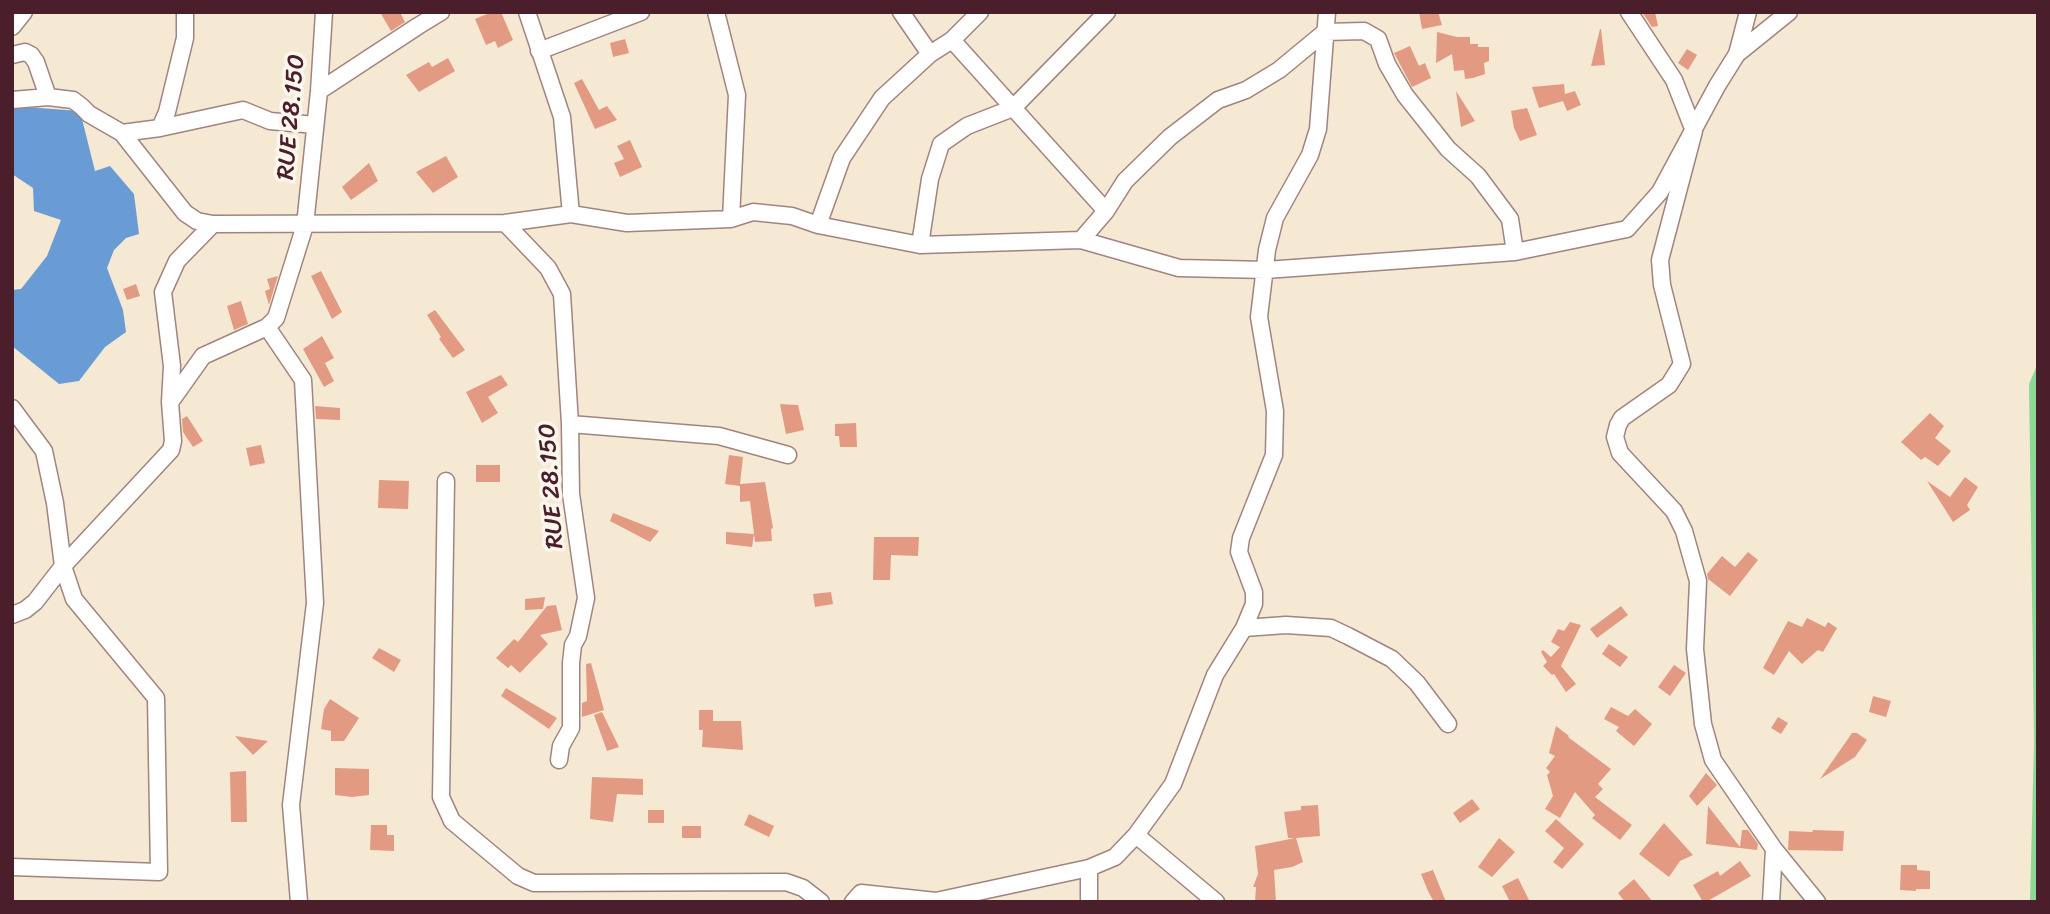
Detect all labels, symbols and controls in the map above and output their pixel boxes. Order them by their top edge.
street label: RUE 28.150 [272,53,312,181]
street label: RUE 28.150 [533,422,571,550]

